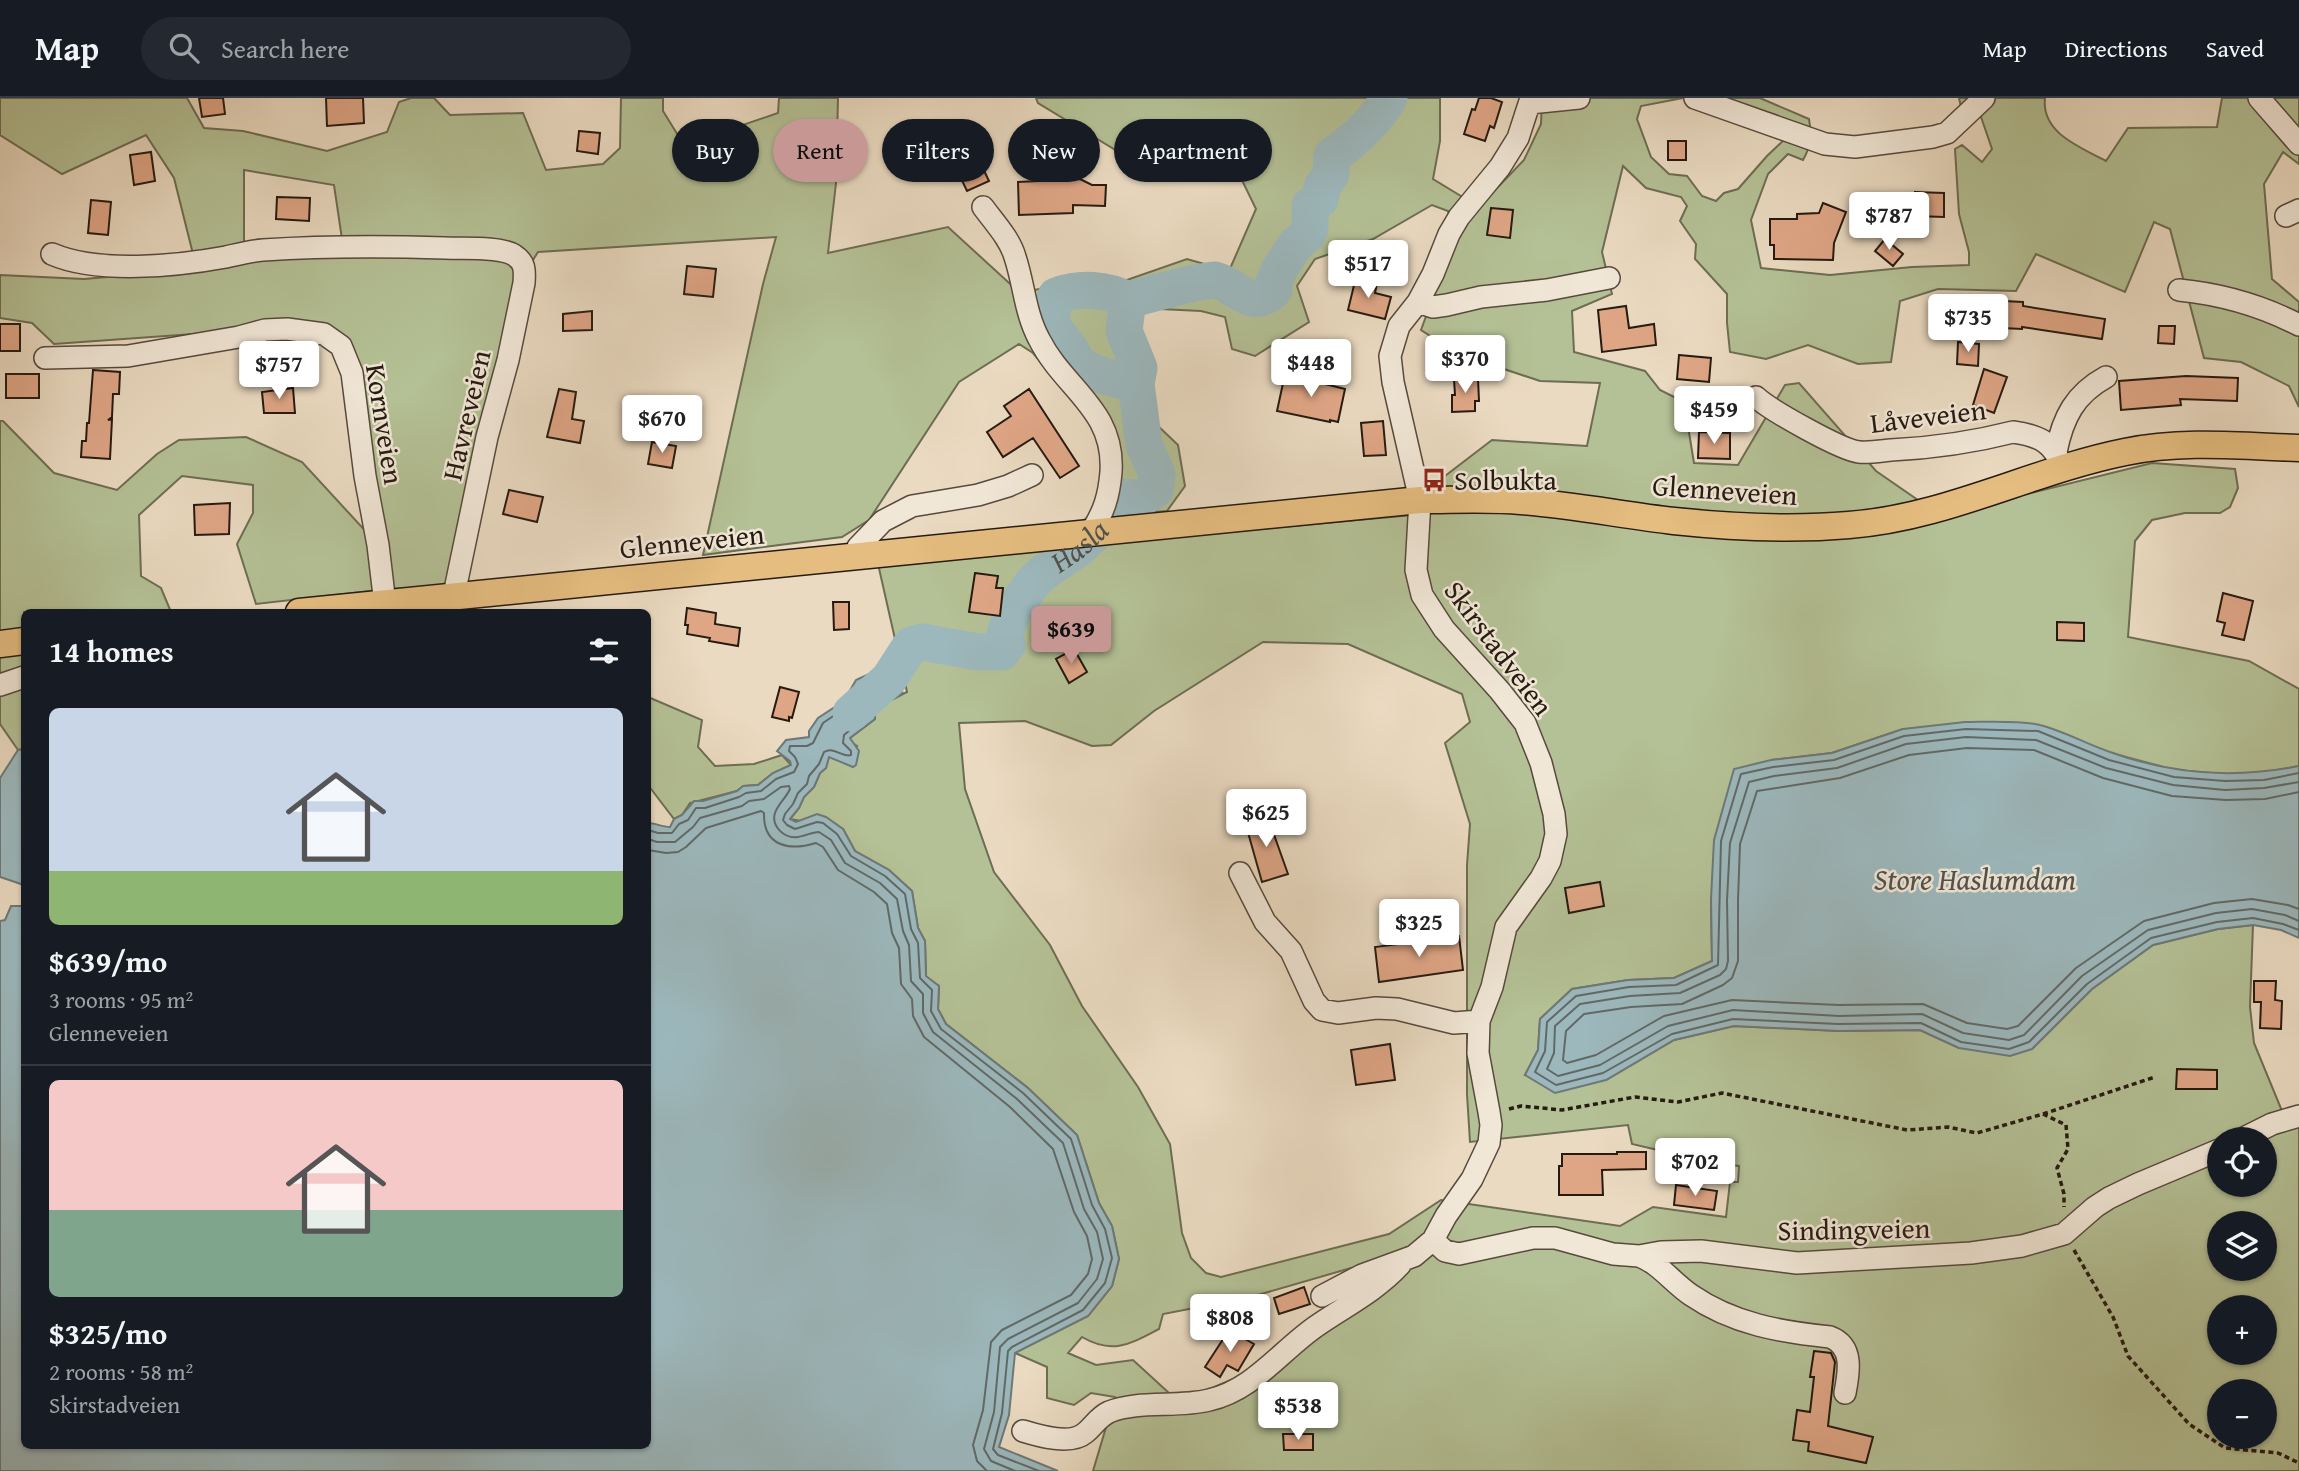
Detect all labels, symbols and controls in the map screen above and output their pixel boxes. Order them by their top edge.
search box [141,17,631,80]
text: Map [35,24,99,72]
icon: search [165,29,203,67]
text: Search here [221,29,349,68]
text: Map [1983,31,2027,66]
text: Directions [2065,31,2168,66]
text: Saved [2206,31,2264,66]
chip: Buy [672,119,759,182]
chip: Rent [773,119,868,182]
chip: Filters [882,119,994,182]
chip: New [1008,119,1100,182]
chip: Apartment [1114,119,1272,182]
pin: $787 [1848,192,1930,252]
text: $787 [1865,198,1913,231]
pin: $517 [1327,240,1409,300]
text: $517 [1344,246,1392,279]
pin: $735 [1927,294,2009,354]
text: $735 [1944,300,1992,333]
pin: $370 [1424,336,1506,395]
pin: $448 [1270,340,1352,399]
text: $370 [1441,341,1489,374]
pin: $757 [238,342,320,401]
street label: Havreveien [431,345,500,484]
text: $448 [1287,345,1335,378]
text: $757 [255,347,303,380]
street label: Kornveien [356,361,415,487]
pin: $459 [1673,386,1755,446]
street label: Låveveien [1868,388,1988,443]
text: $459 [1690,392,1738,425]
pin: $670 [621,396,703,455]
text: $670 [638,401,686,434]
place label: Solbukta [1454,459,1558,500]
street label: Glenneveien [1651,464,1799,515]
bus stop icon: Solbukta [1420,466,1448,494]
water label: Hasla [1040,508,1118,583]
street label: Glenneveien [618,512,767,568]
street label: Skirstadveien [1435,572,1564,724]
pin: $639 [1030,606,1112,666]
text: $639 [1047,612,1095,645]
text: 14 homes [49,629,174,673]
icon: filters [585,632,623,670]
icon: home [273,754,399,880]
pin: $625 [1225,790,1307,849]
text: $625 [1242,795,1290,828]
water label: Store Haslumdam [1874,857,2076,901]
pin: $325 [1378,900,1460,959]
text: $325 [1395,905,1443,938]
text: $639/mo [49,939,167,983]
text: 3 rooms · 95 m² [49,983,193,1016]
text: Glenneveien [49,1016,168,1049]
icon: home [273,1126,399,1252]
map controls [2207,1127,2277,1449]
button: locate [2207,1127,2277,1197]
pin: $702 [1654,1138,1736,1198]
text: $702 [1671,1144,1719,1177]
street label: Sindingveien [1777,1207,1931,1250]
button: layers [2207,1211,2277,1281]
pin: $808 [1189,1294,1271,1354]
button: + [2207,1295,2277,1365]
text: $808 [1206,1300,1254,1333]
text: $325/mo [49,1311,167,1355]
text: 2 rooms · 58 m² [49,1355,193,1388]
button: − [2207,1379,2277,1449]
pin: $538 [1257,1382,1339,1442]
text: Skirstadveien [49,1388,180,1421]
text: $538 [1274,1388,1322,1421]

